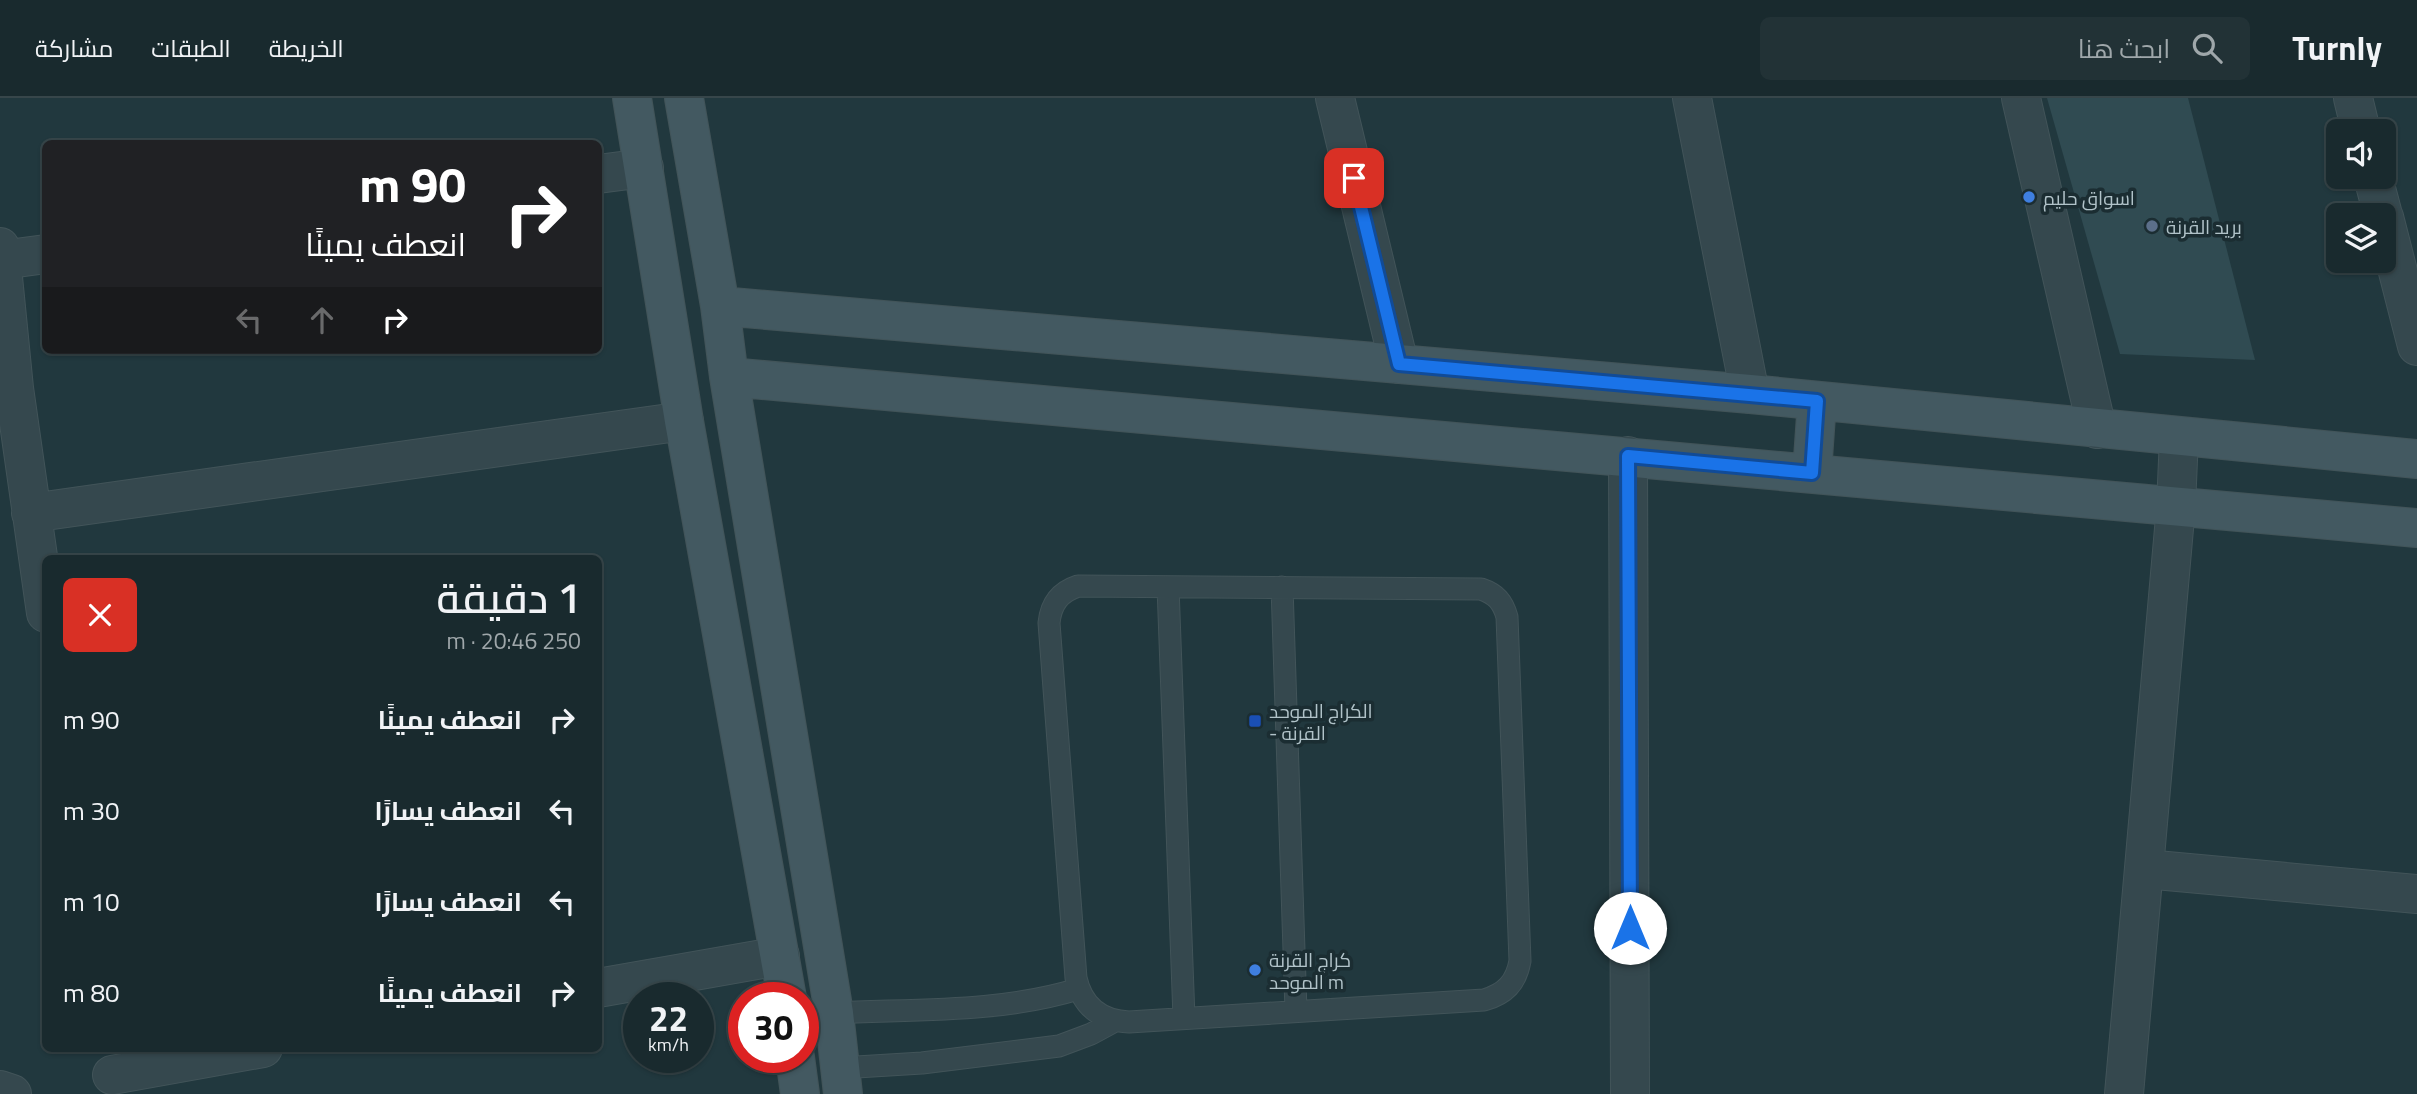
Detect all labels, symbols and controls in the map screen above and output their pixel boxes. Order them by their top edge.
search box [1760,17,2250,80]
text: Turnly [2292,23,2382,73]
text: ابحث هنا [2078,29,2170,68]
icon: search [2188,29,2226,67]
text: مشاركة [35,30,113,66]
text: الطبقات [151,30,231,66]
text: الخريطة [269,30,344,66]
map controls [2326,119,2396,273]
button: sound [2326,119,2396,189]
text: 90 m [359,146,466,221]
pin [1324,148,1384,208]
icon: arrive [1335,159,1373,197]
icon: right [490,168,581,259]
place label: اسواق حليم [2043,183,2135,212]
marker: اسواق حليم [2021,189,2037,205]
button: layers [2326,203,2396,273]
place label: بريد القرنة [2166,212,2242,241]
marker: بريد القرنة [2144,218,2160,234]
text: انعطف يمينًا [305,220,466,268]
icon: left [230,301,268,339]
icon: ahead [303,301,341,339]
icon: right [376,301,414,339]
text: 1 دقيقة [436,565,581,629]
button: close [63,578,137,652]
text: 250 m · 20:46 [446,623,581,658]
place label: الكراج الموحد - القرنة [1269,696,1373,747]
text: 90 m [63,700,120,739]
text: انعطف يمينًا [378,700,522,739]
icon: right [543,701,581,739]
marker: الكراج الموحد - القرنة [1247,713,1263,729]
text: 30 m [63,791,120,830]
text: انعطف يسارًا [374,791,522,830]
icon: left [543,792,581,830]
text: 10 m [63,882,120,921]
text: انعطف يسارًا [374,882,522,921]
icon: left [543,883,581,921]
position arrow [1593,891,1667,965]
place label: كراج القرنة الموحد m [1269,945,1351,996]
marker: كراج القرنة الموحد m [1247,962,1263,978]
text: 80 m [63,973,120,1012]
text: انعطف يمينًا [378,973,522,1012]
icon: right [543,974,581,1012]
speed limit sign: 30 [728,982,819,1073]
text: 22 [649,991,688,1045]
text: km/h [648,1031,689,1058]

